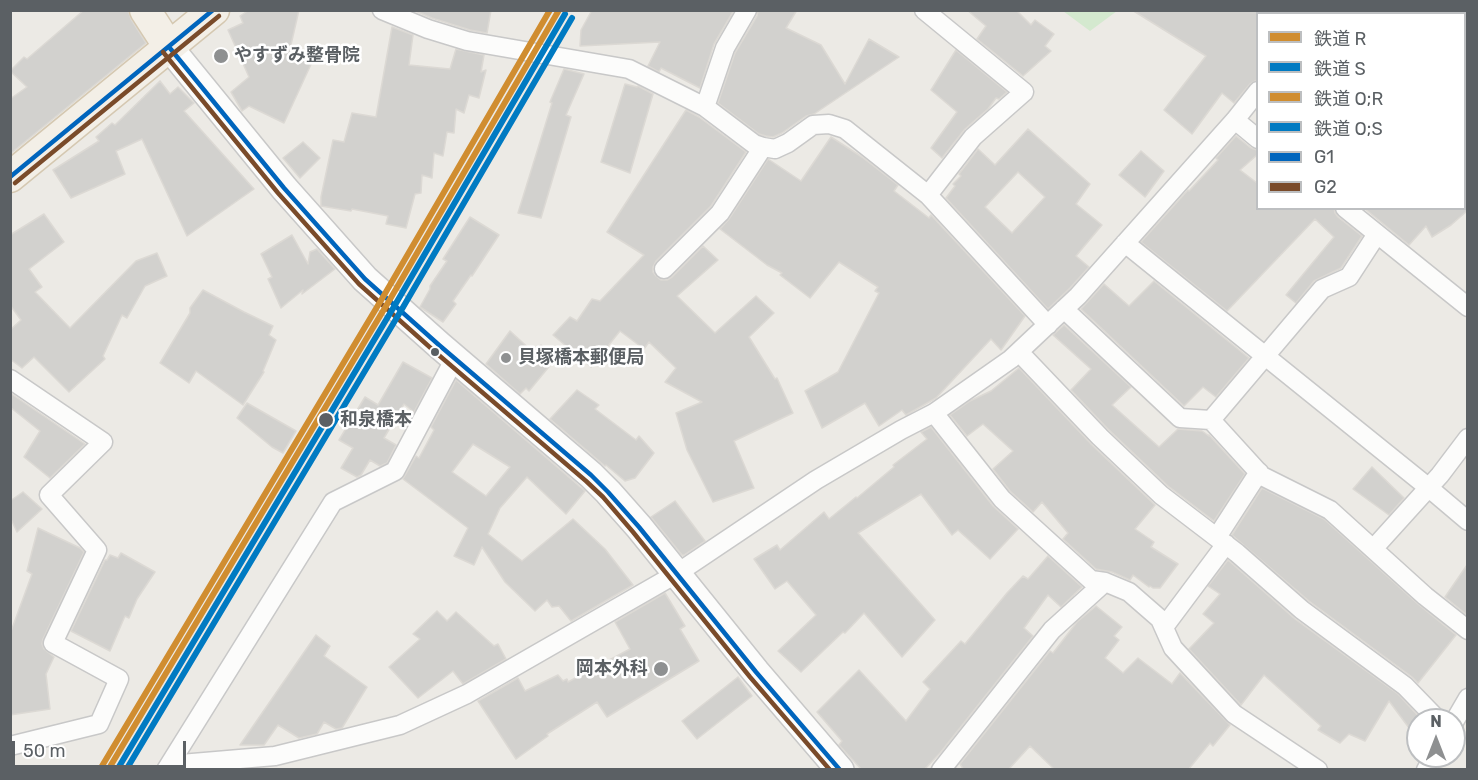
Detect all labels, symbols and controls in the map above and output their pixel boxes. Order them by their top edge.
legend [1256,12,1466,210]
text: 鉄道 R [1314,28,1366,50]
place label: やすずみ整骨院 [234,45,360,67]
marker: やすずみ整骨院 [212,47,230,65]
text: 鉄道 S [1314,58,1366,80]
text: 鉄道 O;R [1314,88,1383,110]
text: 鉄道 O;S [1314,118,1383,140]
text: G1 [1314,146,1334,168]
text: G2 [1314,176,1337,198]
unlabelled marker [429,346,441,358]
place label: 貝塚橋本郵便局 [518,347,644,369]
marker: 貝塚橋本郵便局 [499,351,513,365]
place label: 和泉橋本 [340,409,412,431]
marker: 和泉橋本 [317,411,335,429]
place label: 岡本外科 [576,658,648,680]
marker: 岡本外科 [652,660,670,678]
north arrow [1406,708,1466,768]
text: N [1430,712,1442,731]
scale bar [15,729,189,767]
text: 50 m [23,740,66,762]

